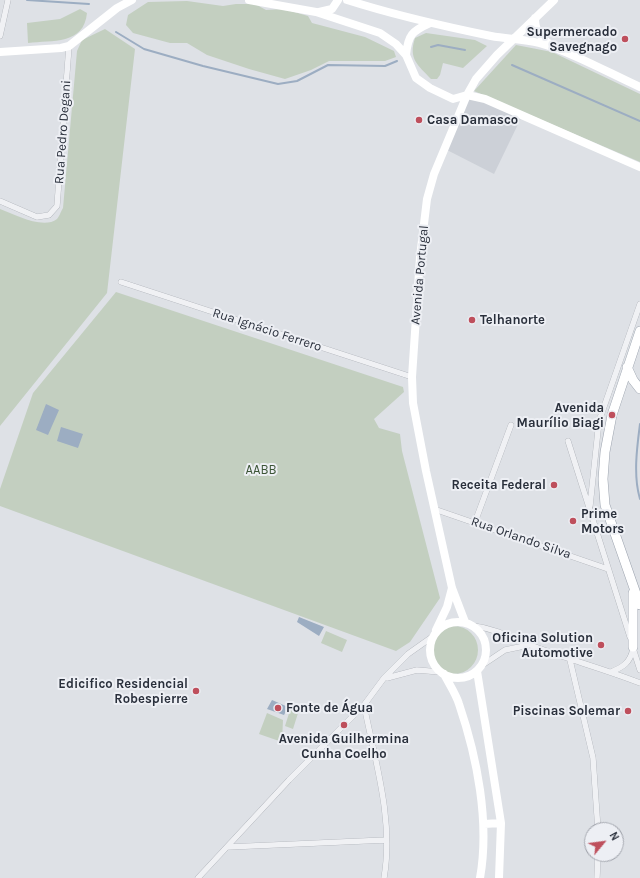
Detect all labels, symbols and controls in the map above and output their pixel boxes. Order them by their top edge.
place label: Supermercado Savegnago [526,24,617,55]
marker: Supermercado Savegnago [620,34,630,44]
street label: Rua Pedro Degani [52,80,74,184]
place label: Casa Damasco [427,112,518,128]
marker: Casa Damasco [414,115,424,125]
street label: Avenida Portugal [408,225,432,325]
street label: Rua Ignácio Ferrero [210,305,324,355]
place label: Telhanorte [480,312,545,328]
marker: Telhanorte [467,315,477,325]
place label: Avenida Maurílio Biagi [517,400,604,431]
marker: Avenida Maurílio Biagi [607,410,617,420]
park label: AABB [245,462,277,478]
place label: Receita Federal [452,477,546,493]
marker: Receita Federal [549,480,559,490]
place label: Prime Motors [581,506,624,537]
street label: Rua Orlando Silva [469,514,573,562]
marker: Prime Motors [568,516,578,526]
place label: Oficina Solution Automotive [492,630,593,661]
marker: Oficina Solution Automotive [596,640,606,650]
place label: Edicifico Residencial Robespierre [58,676,188,707]
marker: Edicifico Residencial Robespierre [191,686,201,696]
place label: Fonte de Água [286,700,373,716]
marker: Fonte de Água [273,703,283,713]
place label: Piscinas Solemar [513,703,620,719]
marker: Piscinas Solemar [623,706,633,716]
marker: Avenida Guilhermina Cunha Coelho [339,720,349,730]
place label: Avenida Guilhermina Cunha Coelho [279,731,409,762]
north arrow [584,822,624,862]
text: N [606,830,622,843]

